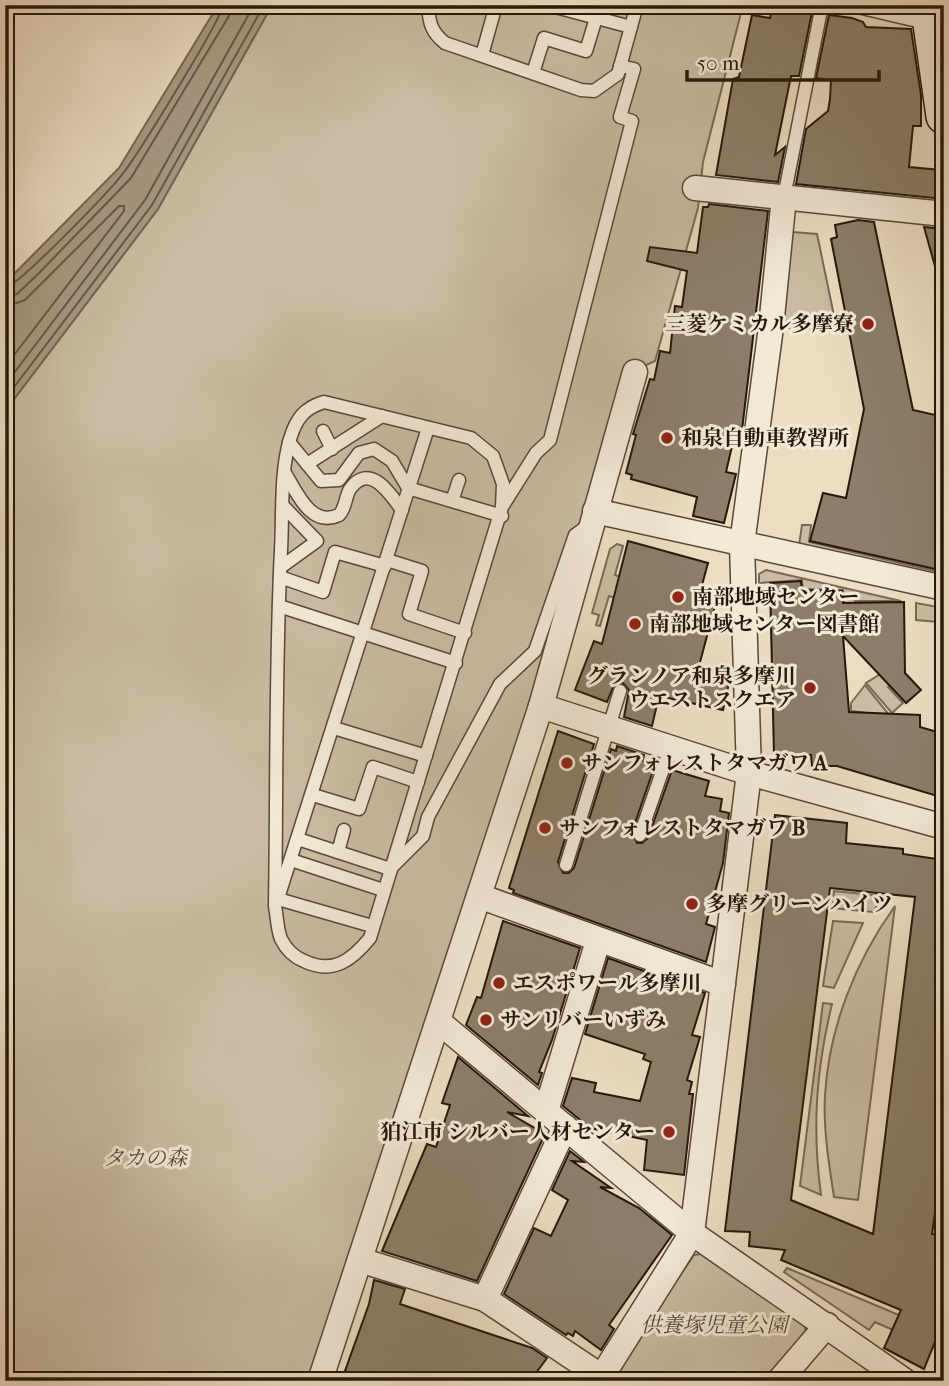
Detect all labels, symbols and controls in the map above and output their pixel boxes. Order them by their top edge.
scale bar [687,38,879,82]
text: 50 m [697,51,740,75]
place label: 三菱ケミカル多摩寮 [665,312,854,336]
marker: 三菱ケミカル多摩寮 [860,316,876,332]
place label: 和泉自動車教習所 [681,426,849,450]
marker: 和泉自動車教習所 [659,430,675,446]
place label: 南部地域センター [692,585,859,609]
marker: 南部地域センター [670,589,686,605]
place label: 南部地域センター図書館 [649,612,879,636]
marker: 南部地域センター図書館 [627,616,643,632]
place label: グランノア和泉多摩川 ウエストスクエア [587,664,796,712]
marker: グランノア和泉多摩川 ウエストスクエア [802,680,818,696]
place label: サンフォレストタマガワ A [581,751,829,775]
marker: サンフォレストタマガワ A [559,755,575,771]
place label: サンフォレストタマガワ B [559,816,805,840]
marker: サンフォレストタマガワ B [537,820,553,836]
place label: 多摩グリーンハイツ [706,892,893,916]
marker: 多摩グリーンハイツ [684,896,700,912]
place label: エスポワール多摩川 [513,971,702,995]
marker: エスポワール多摩川 [491,975,507,991]
place label: サンリバーいずみ [500,1008,666,1032]
marker: サンリバーいずみ [478,1012,494,1028]
place label: 狛江市 シルバー人材センター [380,1120,655,1144]
marker: 狛江市 シルバー人材センター [661,1124,677,1140]
park label: タカの森 [103,1146,189,1170]
park label: 供養塚児童公園 [641,1313,790,1337]

